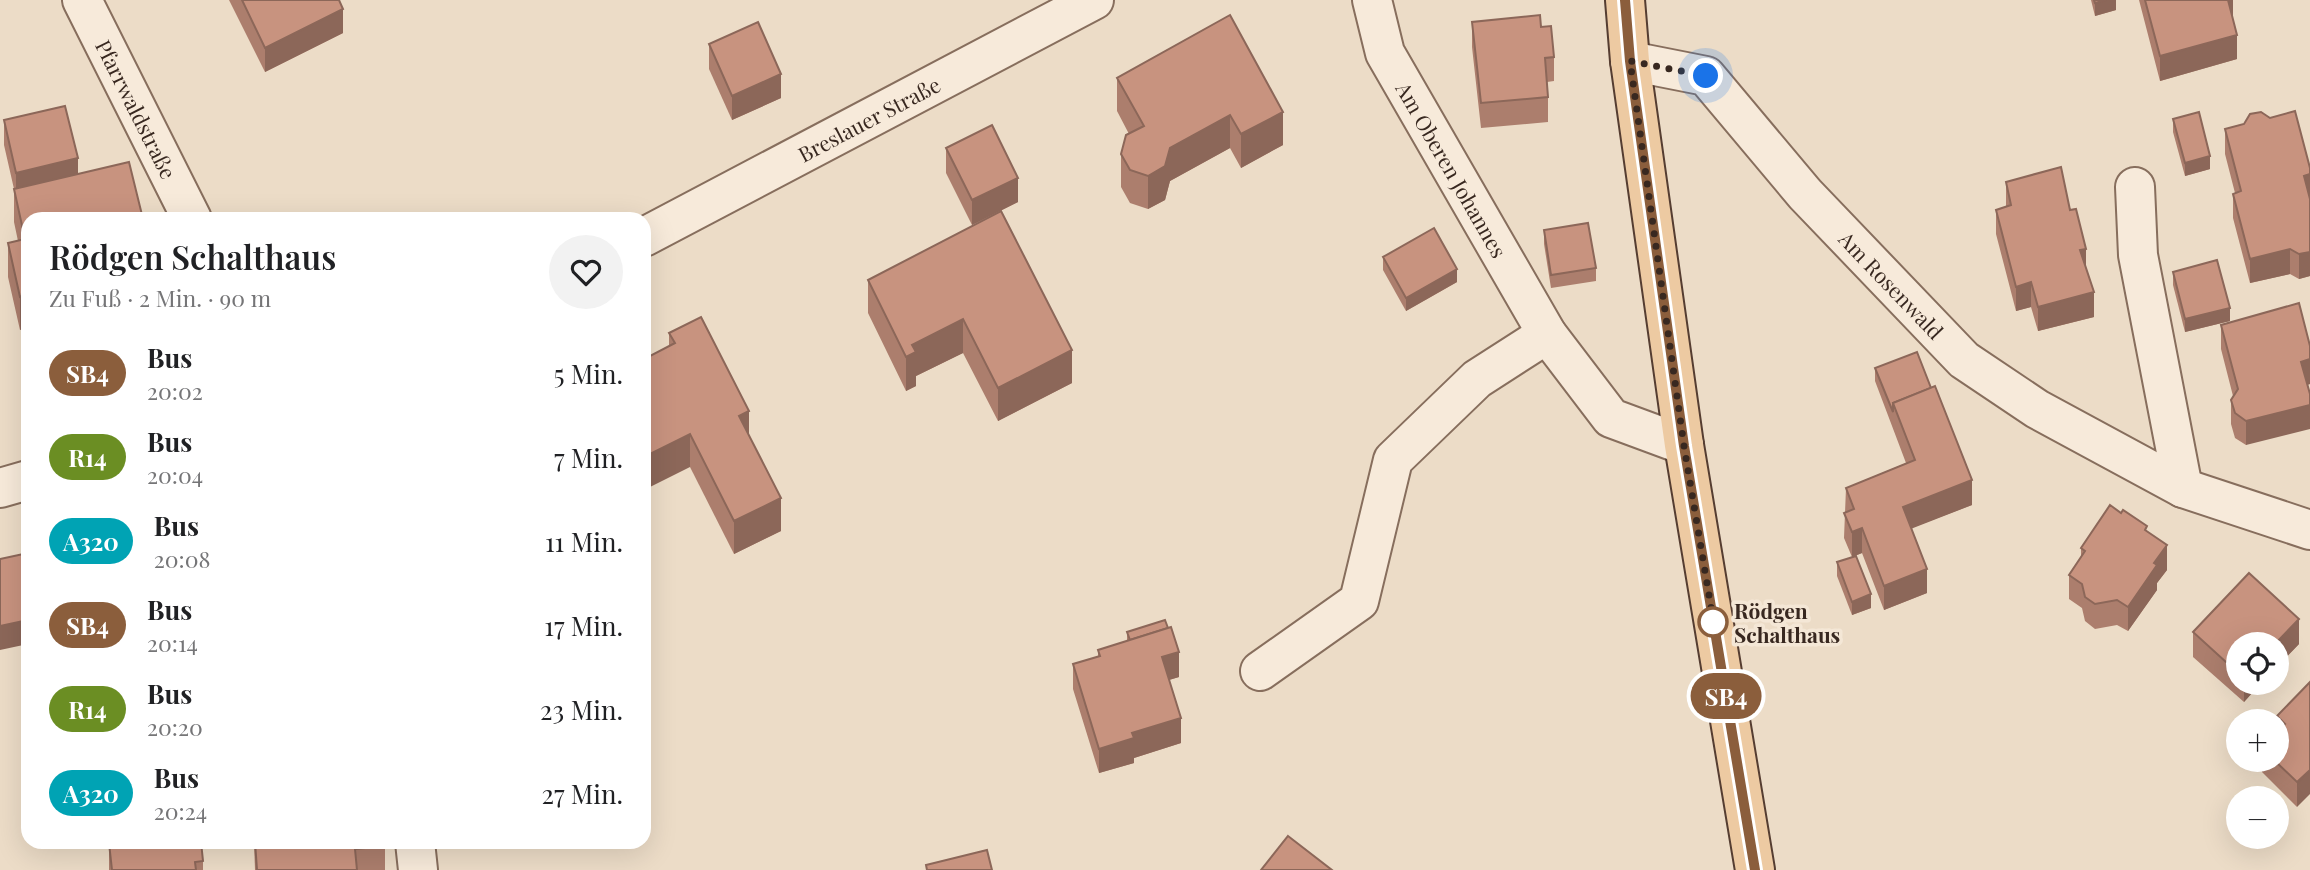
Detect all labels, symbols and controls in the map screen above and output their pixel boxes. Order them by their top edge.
street label: Pfarrwaldstraße [90,35,183,183]
your location [1688,58,1723,93]
street label: Breslauer Straße [793,70,945,168]
street label: Am Oberen Johannes [1390,76,1514,262]
street label: Am Rosenwald [1833,224,1950,345]
text: Rödgen Schalthaus [49,234,336,278]
button: heart [549,235,623,309]
text: Zu Fuß · 2 Min. · 90 m [49,282,271,313]
text: Bus [147,340,192,375]
text: 5 Min. [554,356,623,391]
text: SB4 [66,357,109,389]
text: 20:02 [147,375,203,406]
text: Bus [147,424,192,459]
text: 7 Min. [554,440,623,475]
text: R14 [68,441,107,473]
text: 20:04 [147,459,203,490]
text: Bus [154,508,199,543]
text: 11 Min. [545,524,623,559]
text: A320 [63,525,119,557]
text: 20:08 [154,543,210,574]
text: Bus [147,592,192,627]
place label: Rödgen Schalthaus [1734,596,1840,648]
marker: Rödgen Schalthaus [1698,607,1728,637]
text: 17 Min. [544,608,623,643]
text: SB4 [66,609,109,641]
text: 20:14 [147,627,198,658]
map controls [2226,632,2289,849]
button: locate [2226,632,2289,695]
line badge: SB4 [1686,673,1766,719]
text: Bus [147,676,192,711]
text: SB4 [1705,680,1747,712]
text: 23 Min. [540,692,623,727]
text: R14 [68,693,107,725]
button: + [2226,709,2289,772]
text: 20:20 [147,711,203,742]
text: Bus [154,760,199,795]
text: 27 Min. [541,776,623,811]
text: A320 [63,777,119,809]
button: − [2226,786,2289,849]
text: 20:24 [154,795,207,826]

